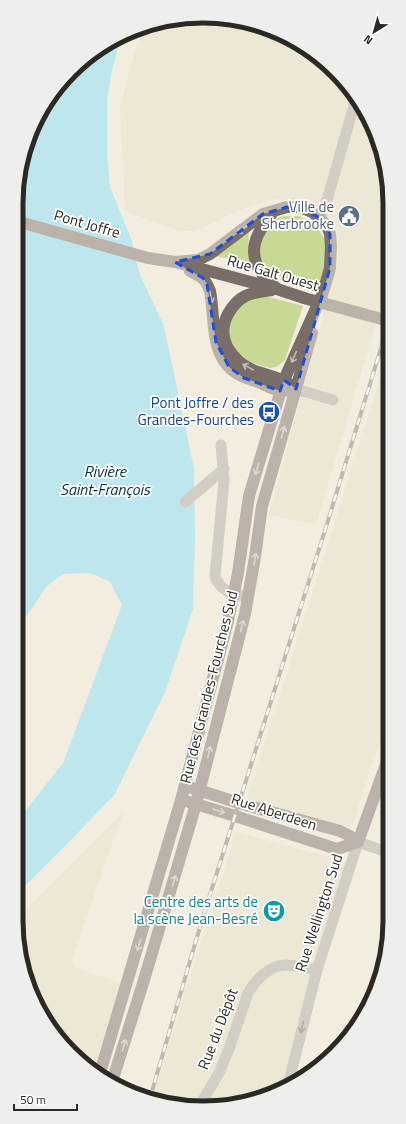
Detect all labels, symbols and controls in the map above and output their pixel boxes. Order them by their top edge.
north arrow [354,12,394,52]
text: N [360,31,376,49]
place label: Ville de Sherbrooke [262,195,334,235]
street label: Pont Joffre [51,203,123,244]
public building icon: Ville de Sherbrooke [336,203,362,229]
one-way arrow [237,225,248,234]
street label: Rue Galt Ouest [225,248,322,297]
one-way arrow [207,290,215,303]
one-way arrow [290,350,298,362]
one-way arrow [242,362,254,370]
place label: Pont Joffre / des Grandes-Fourches [137,391,254,431]
bus stop icon: Pont Joffre / des Grandes-Fourches [256,399,282,425]
one-way arrow [280,426,287,439]
water label: Rivière Saint-François [60,459,151,501]
one-way arrow [253,462,260,475]
one-way arrow [251,553,259,566]
street label: Rue des Grandes-Fourches Sud [173,588,244,786]
one-way arrow [238,620,246,633]
one-way arrow [206,746,214,759]
street label: Rue Aberdeen [228,787,320,836]
one-way arrow [212,808,225,815]
street label: Rue Wellington Sud [289,851,348,975]
one-way arrow [171,874,178,887]
place label: Centre des arts de la scène Jean-Besré [133,890,258,930]
theatre icon: Centre des arts de la scène Jean-Besré [261,898,287,924]
one-way arrow [134,939,142,952]
street label: Rue du Dépôt [191,984,244,1073]
one-way arrow [298,1020,306,1033]
one-way arrow [120,1039,128,1051]
scale bar [14,1086,77,1112]
text: 50 m [20,1090,46,1109]

